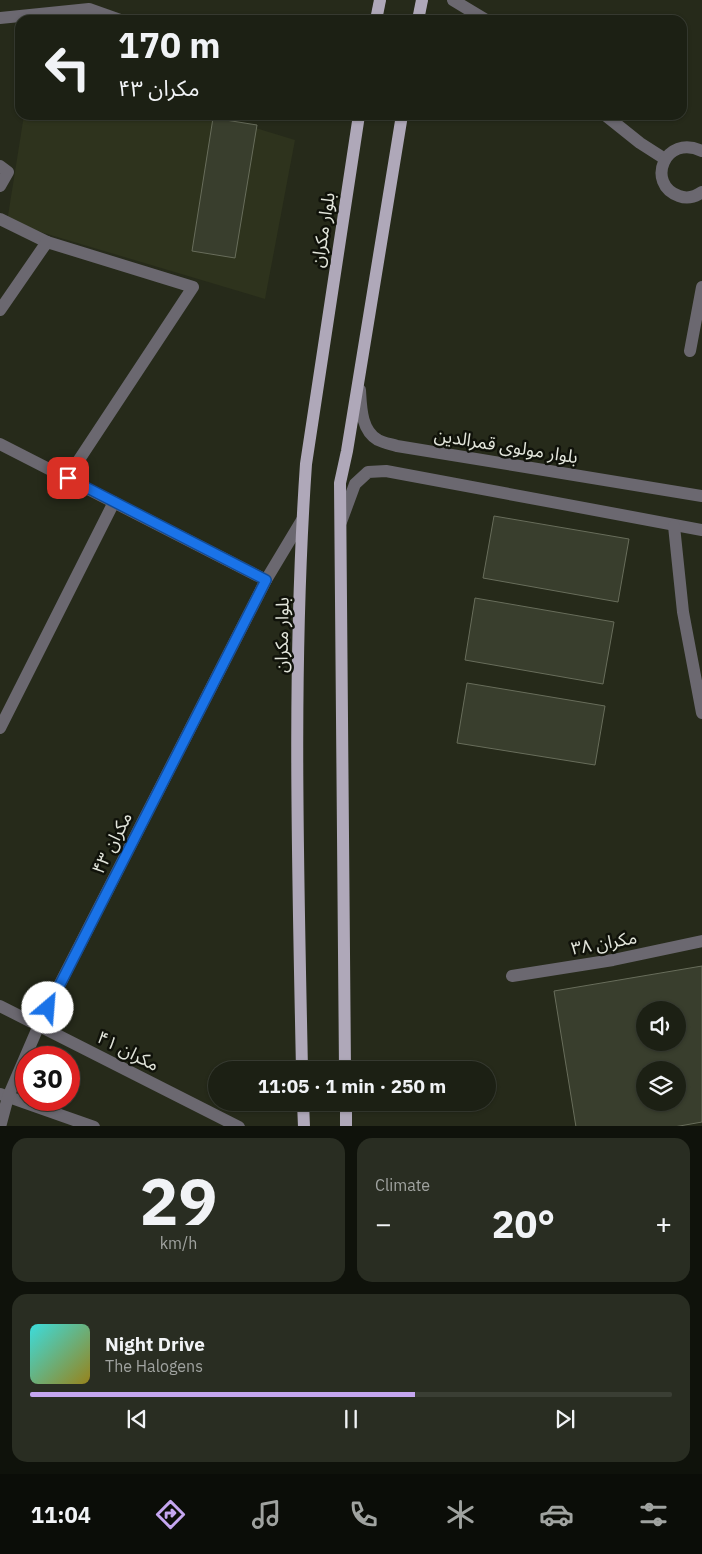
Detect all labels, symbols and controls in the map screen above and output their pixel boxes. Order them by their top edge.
text: 170 m [118,22,221,68]
icon: left [35,35,100,100]
text: مکران ۴۳ [118,73,200,102]
street label: بلوار مکران [305,191,340,269]
street label: بلوار مولوی قمرالدین [433,423,580,468]
pin [47,457,89,499]
icon: arrive [54,464,82,492]
street label: بلوار مکران [269,597,294,673]
street label: مکران ۴۳ [86,808,137,878]
street label: مکران ۳۸ [569,925,639,960]
position arrow [21,981,73,1033]
map controls [636,1001,686,1111]
button: sound [636,1001,686,1051]
street label: مکران ۴۱ [93,1025,163,1076]
speed limit sign: 30 [15,1046,80,1111]
button: layers [636,1061,686,1111]
text: 11:05 · 1 min · 250 m [258,1074,446,1098]
text: 29 [139,1158,218,1243]
text: Climate [375,1175,430,1195]
text: 20° [492,1199,555,1248]
text: − [375,1205,392,1242]
text: + [655,1205,672,1242]
text: km/h [160,1233,197,1253]
text: Night Drive [105,1332,205,1356]
text: The Halogens [105,1356,203,1376]
icon: previous [123,1405,151,1433]
icon: pause [337,1405,365,1433]
icon: next [551,1405,579,1433]
icon: directions [153,1497,188,1532]
icon: music [249,1497,284,1532]
icon: phone [346,1497,381,1532]
icon: climate [443,1497,478,1532]
icon: car [539,1497,574,1532]
icon: filters [636,1497,671,1532]
text: 11:04 [31,1500,91,1529]

